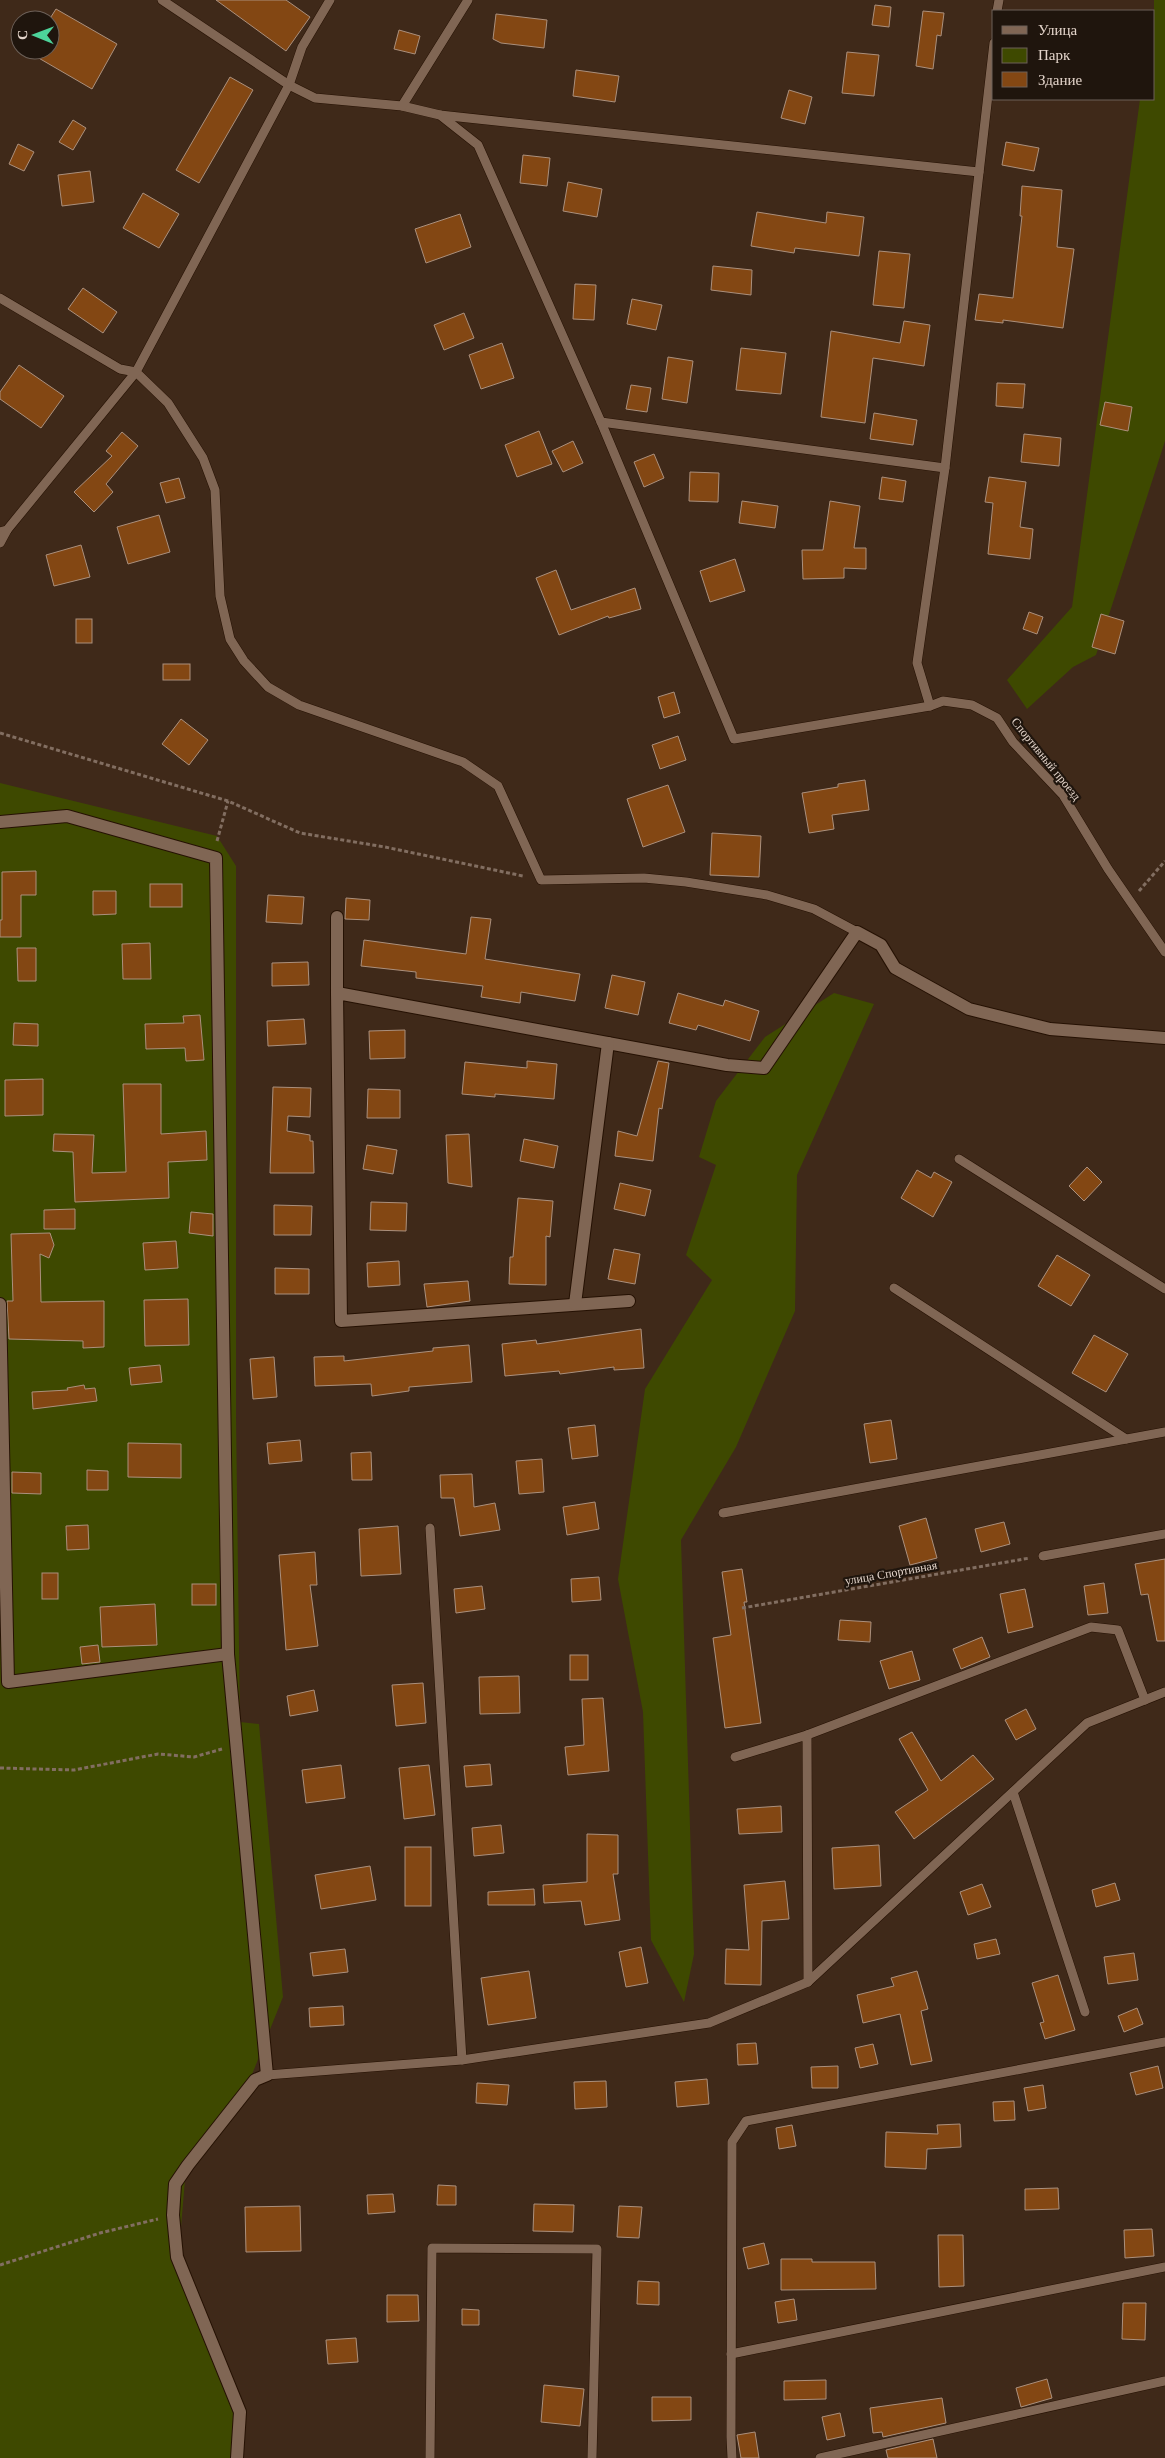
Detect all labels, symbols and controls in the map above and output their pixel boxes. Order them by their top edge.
north arrow [10,10,60,60]
legend [992,10,1155,100]
text: Улица [1038,22,1077,38]
text: С [15,30,30,40]
text: Парк [1038,47,1071,63]
text: Здание [1038,72,1082,88]
street label: Спортивный проезд [1008,715,1084,803]
street label: улица Спортивная [844,1558,939,1588]

